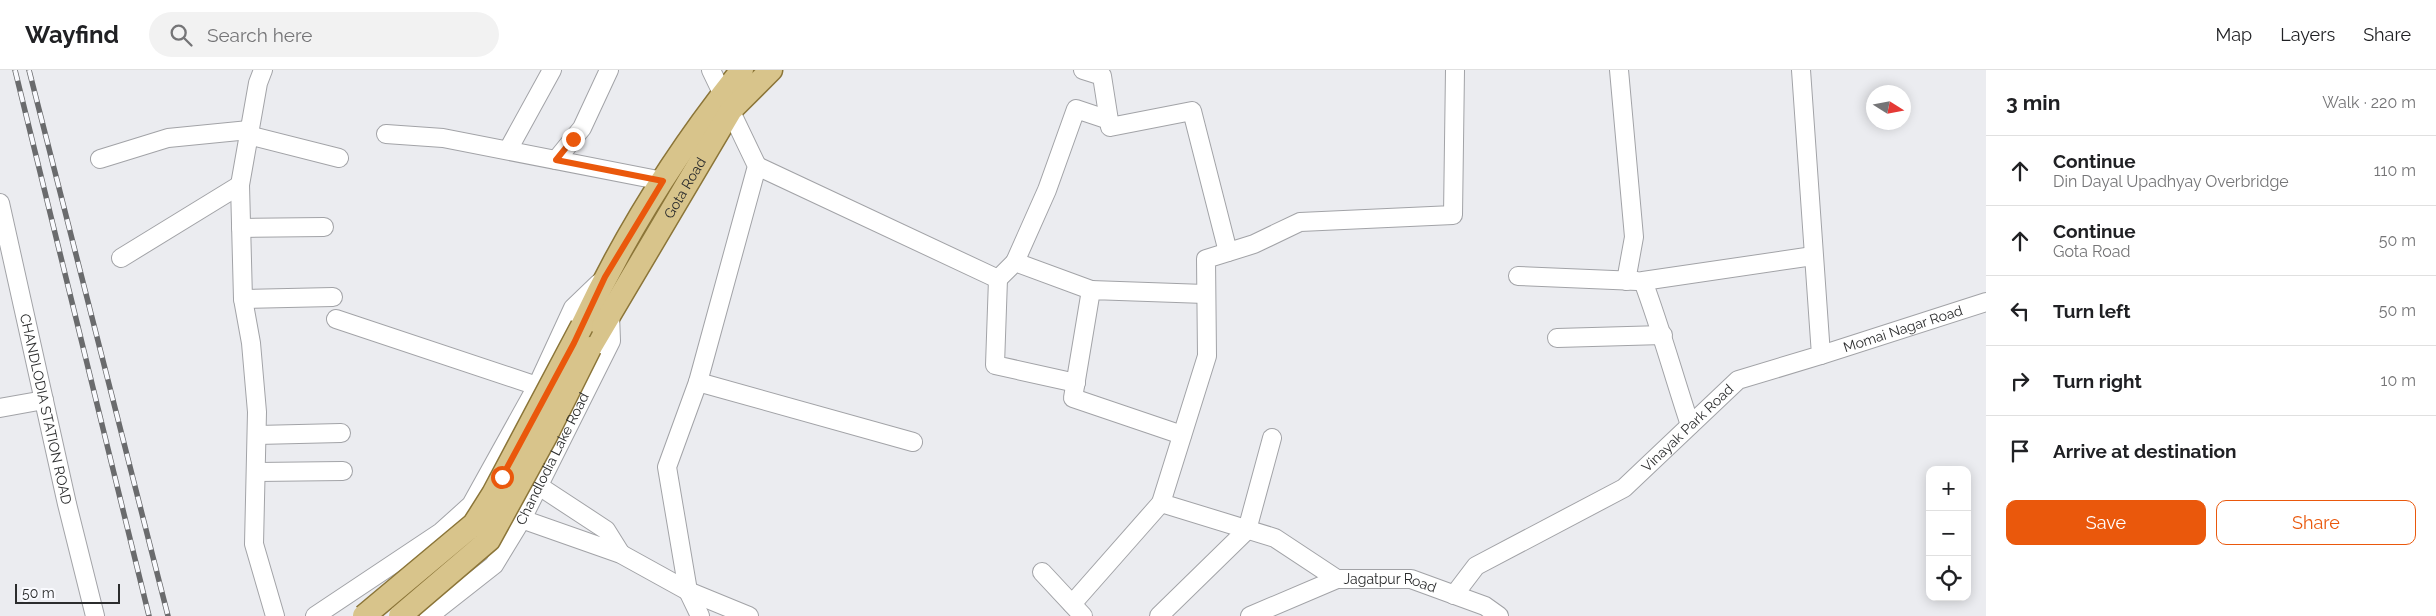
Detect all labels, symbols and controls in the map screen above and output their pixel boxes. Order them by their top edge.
search box [149,12,499,57]
text: Wayfind [25,20,119,49]
icon: search [167,21,195,49]
text: Search here [207,24,312,46]
text: Map [2216,24,2252,45]
text: Layers [2280,24,2335,45]
text: Share [2363,24,2411,45]
north arrow [1866,85,1911,130]
text: 3 min [2006,90,2060,115]
text: Walk · 220 m [2322,93,2416,112]
route end [562,128,585,151]
text: Continue [2053,150,2136,172]
street label: Gota Road [661,155,709,221]
icon: ahead [2006,157,2034,185]
text: 110 m [2374,161,2416,180]
text: Din Dayal Upadhyay Overbridge [2053,172,2289,191]
text: Continue [2053,220,2136,242]
icon: ahead [2006,227,2034,255]
text: 50 m [2379,231,2416,250]
text: Gota Road [2053,242,2130,261]
icon: left [2006,297,2034,325]
text: Turn left [2053,300,2130,322]
text: 50 m [2379,301,2416,320]
street label: Momai Nagar Road [1841,302,1964,355]
street label: CHANDLODIA STATION ROAD [17,312,75,506]
icon: right [2006,367,2034,395]
text: Turn right [2053,370,2142,392]
text: 10 m [2381,371,2416,390]
street label: Vinayak Park Road [1638,381,1736,475]
street label: Chandlodia Lake Road [512,390,592,528]
icon: arrive [2006,437,2034,465]
text: Arrive at destination [2053,440,2237,462]
route start [491,466,514,489]
map controls [1926,466,1971,601]
button: + [1926,466,1971,511]
button: Save [2006,500,2206,545]
button: Share [2216,500,2416,545]
button: − [1926,511,1971,556]
button: locate [1926,556,1971,601]
street label: Jagatpur Road [1343,571,1439,596]
scale bar [15,581,120,604]
text: 50 m [22,585,55,601]

